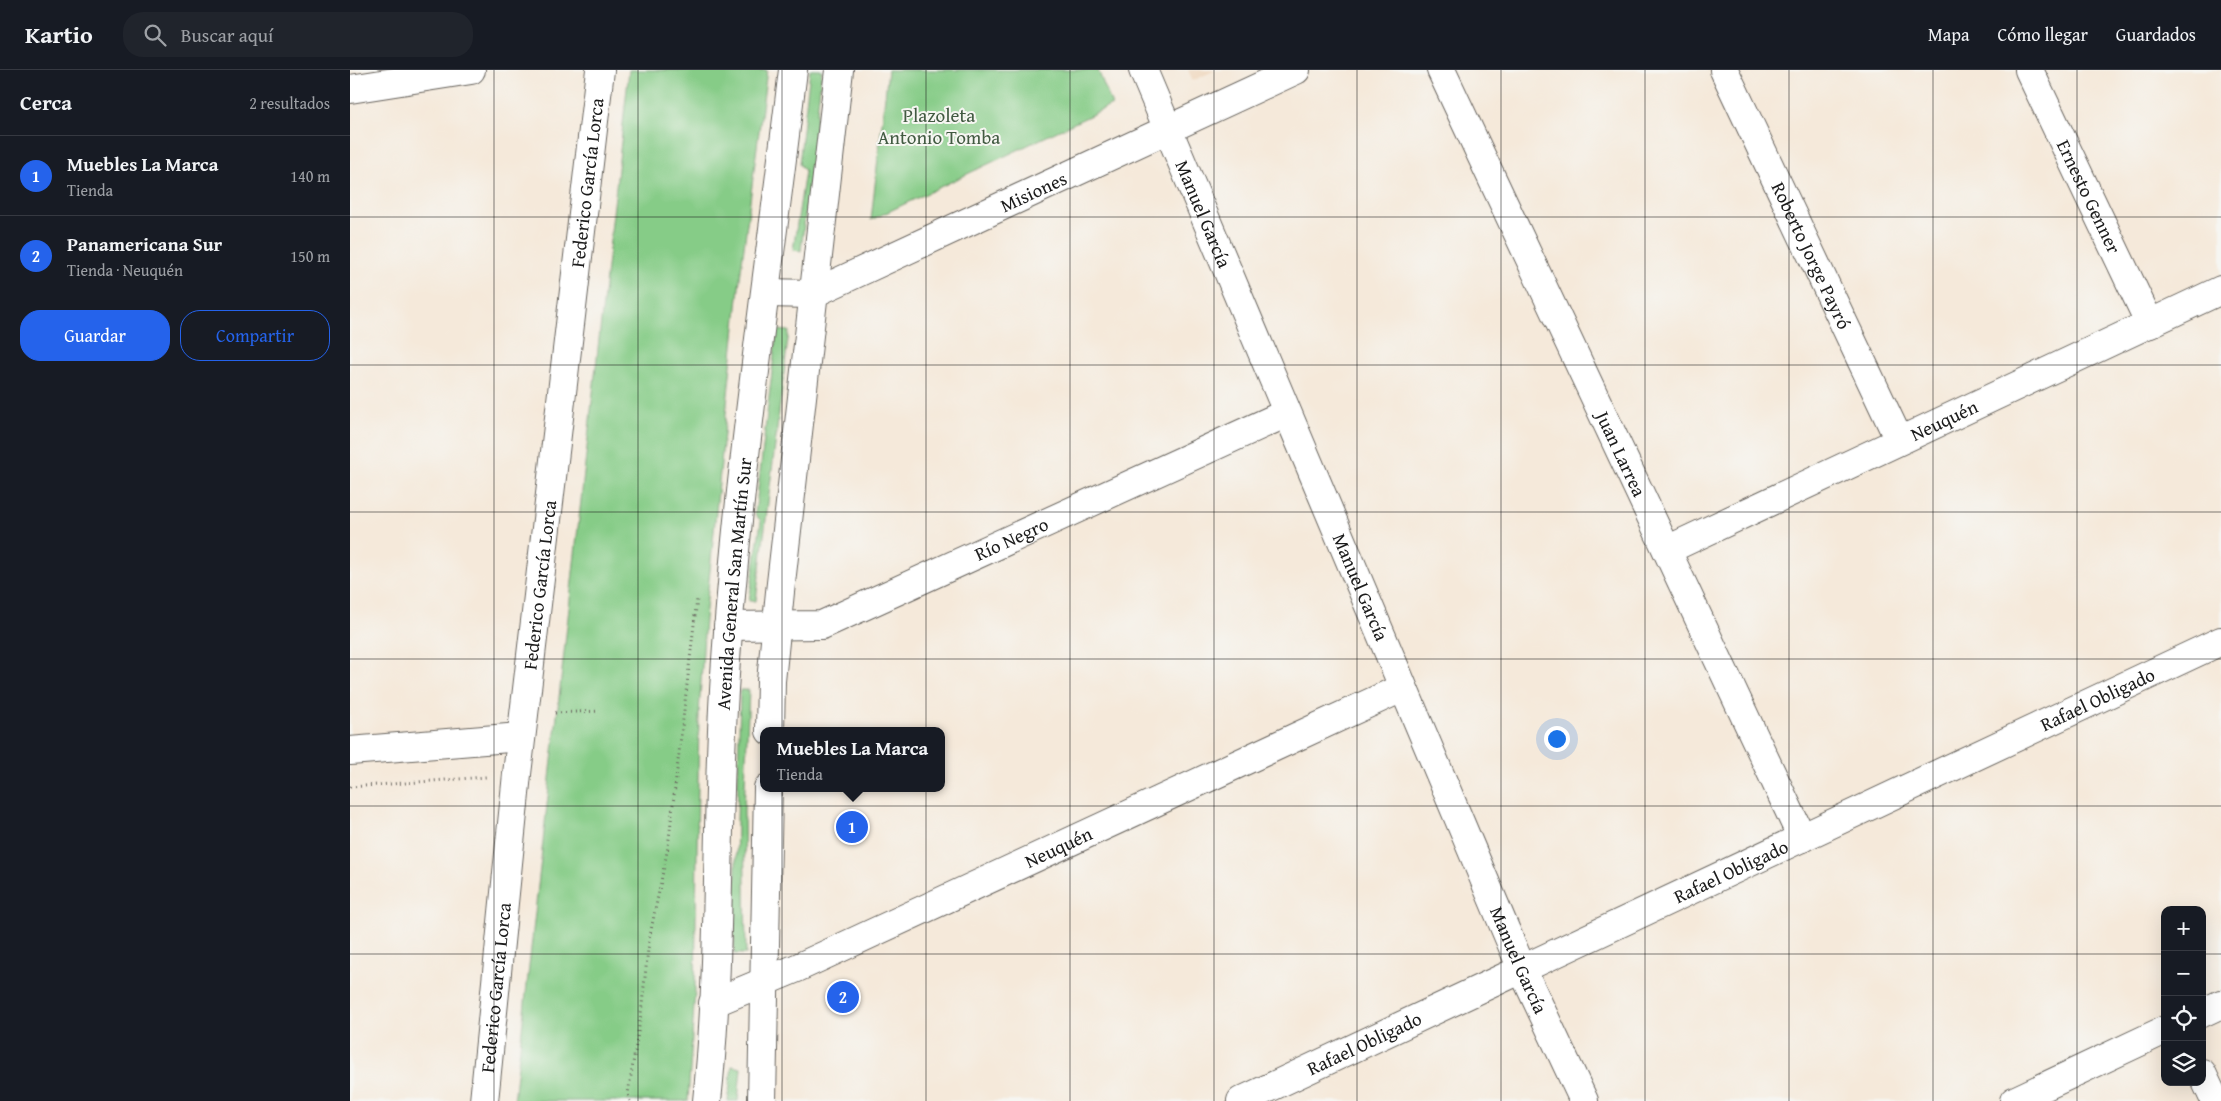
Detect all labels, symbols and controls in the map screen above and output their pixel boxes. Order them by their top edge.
search box [123,12,473,57]
text: Kartio [25,17,93,52]
icon: search [141,21,169,49]
text: Buscar aquí [181,21,273,49]
text: Mapa [1928,21,1970,48]
text: Cómo llegar [1998,21,2088,48]
text: Guardados [2116,21,2196,48]
text: Cerca [20,87,72,118]
text: 2 resultados [249,91,330,115]
street label: Federico García Lorca [563,96,611,269]
park label: Plazoleta Antonio Tomba [878,101,1000,151]
street label: Ernesto Genner [2050,135,2128,258]
text: Muebles La Marca [67,150,218,178]
street label: Manuel García [1168,156,1239,272]
text: 1 [32,164,40,188]
text: 140 m [290,164,330,188]
street label: Misiones [995,164,1071,219]
street label: Roberto Jorge Payró [1765,177,1859,334]
text: Tienda [67,178,113,202]
text: Panamericana Sur [67,230,222,258]
text: 2 [32,244,40,268]
text: 150 m [290,244,330,268]
text: Tienda · Neuquén [67,258,183,282]
button: Guardar [20,310,170,361]
button: Compartir [180,310,330,361]
street label: Neuquén [1906,392,1983,448]
street label: Juan Larrea [1588,404,1654,501]
street label: Avenida General San Martín Sur [709,456,759,711]
street label: Federico García Lorca [515,499,563,671]
street label: Río Negro [970,510,1053,568]
street label: Manuel García [1326,529,1396,645]
street label: Rafael Obligado [2035,660,2159,738]
your location [1544,726,1570,752]
popup [760,727,945,792]
text: Muebles La Marca [777,734,928,762]
text: Tienda [777,762,823,786]
pin: 1 [836,808,868,846]
street label: Neuquén [1020,819,1097,875]
street label: Rafael Obligado [1669,832,1793,910]
street label: Federico García Lorca [473,901,518,1074]
street label: Manuel García [1483,902,1555,1018]
map controls [2161,906,2206,1086]
button: + [2161,906,2206,951]
button: − [2161,951,2206,996]
pin: 2 [827,978,859,1016]
button: locate [2161,996,2206,1041]
street label: Rafael Obligado [1302,1004,1426,1082]
button: layers [2161,1041,2206,1086]

